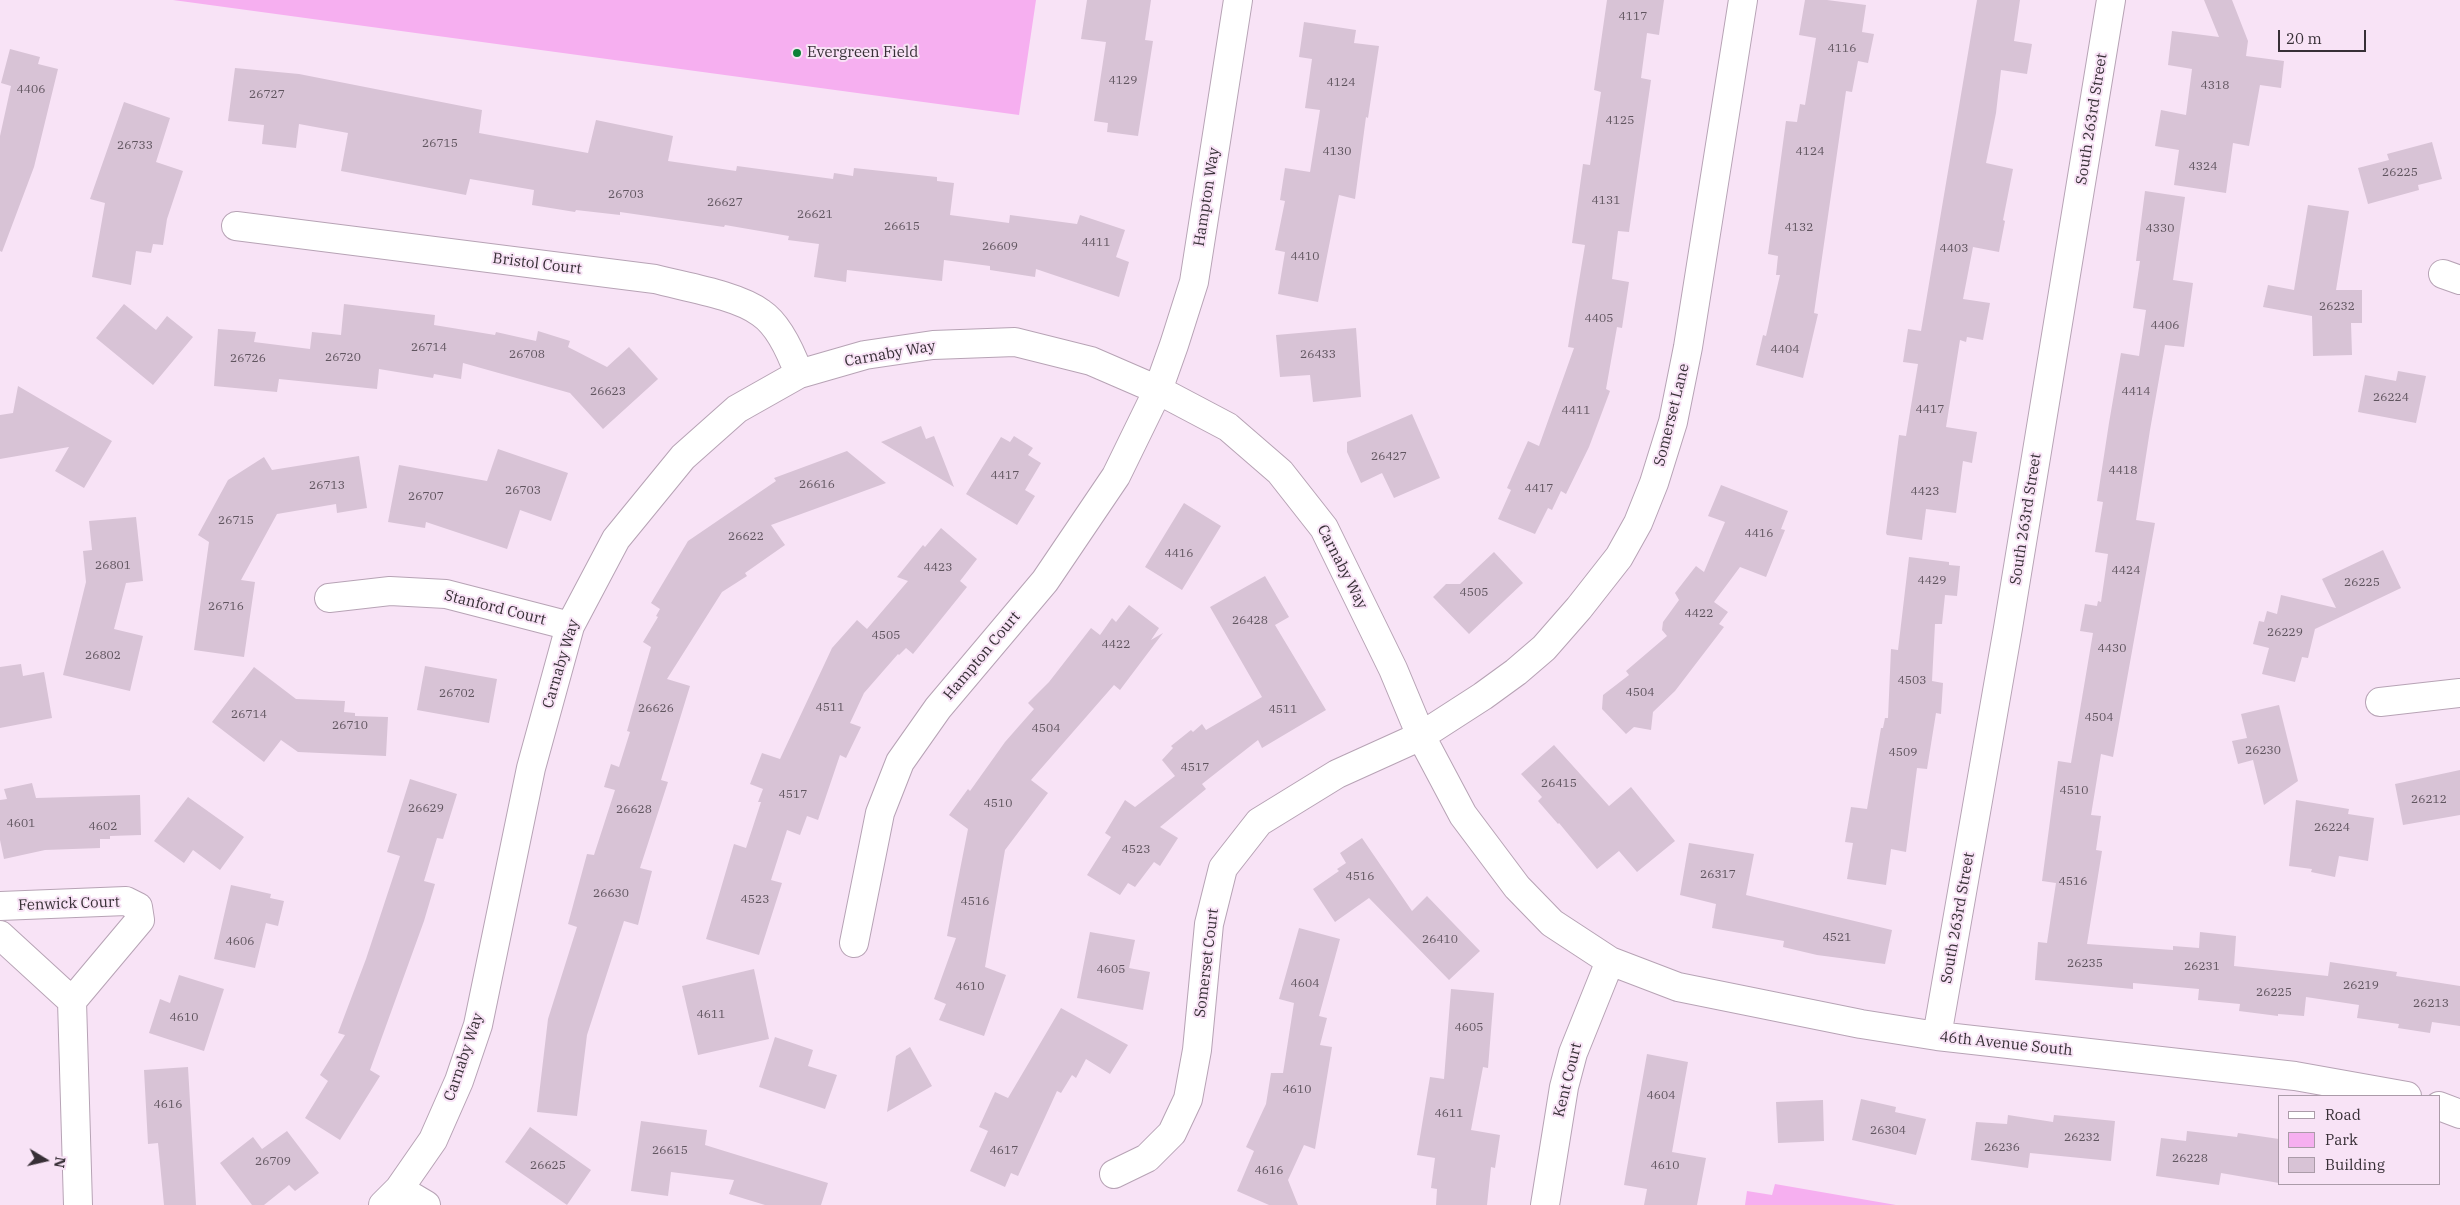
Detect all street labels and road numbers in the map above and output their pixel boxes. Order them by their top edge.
street label: South 263rd Street [2073,52,2111,186]
street label: Hampton Way [1190,146,1224,248]
street label: Bristol Court [491,250,583,278]
street label: Carnaby Way [843,337,937,371]
street label: Somerset Lane [1651,362,1693,468]
street label: South 263rd Street [2007,452,2045,586]
street label: Carnaby Way [1313,522,1371,612]
street label: Stanford Court [442,587,548,629]
street label: Hampton Court [940,608,1024,704]
street label: Carnaby Way [539,617,583,711]
street label: South 263rd Street [1938,851,1978,985]
street label: Fenwick Court [18,893,120,915]
street label: Somerset Court [1191,907,1223,1019]
street label: Carnaby Way [440,1011,488,1103]
street label: 46th Avenue South [1939,1028,2073,1060]
street label: Kent Court [1550,1041,1586,1119]

